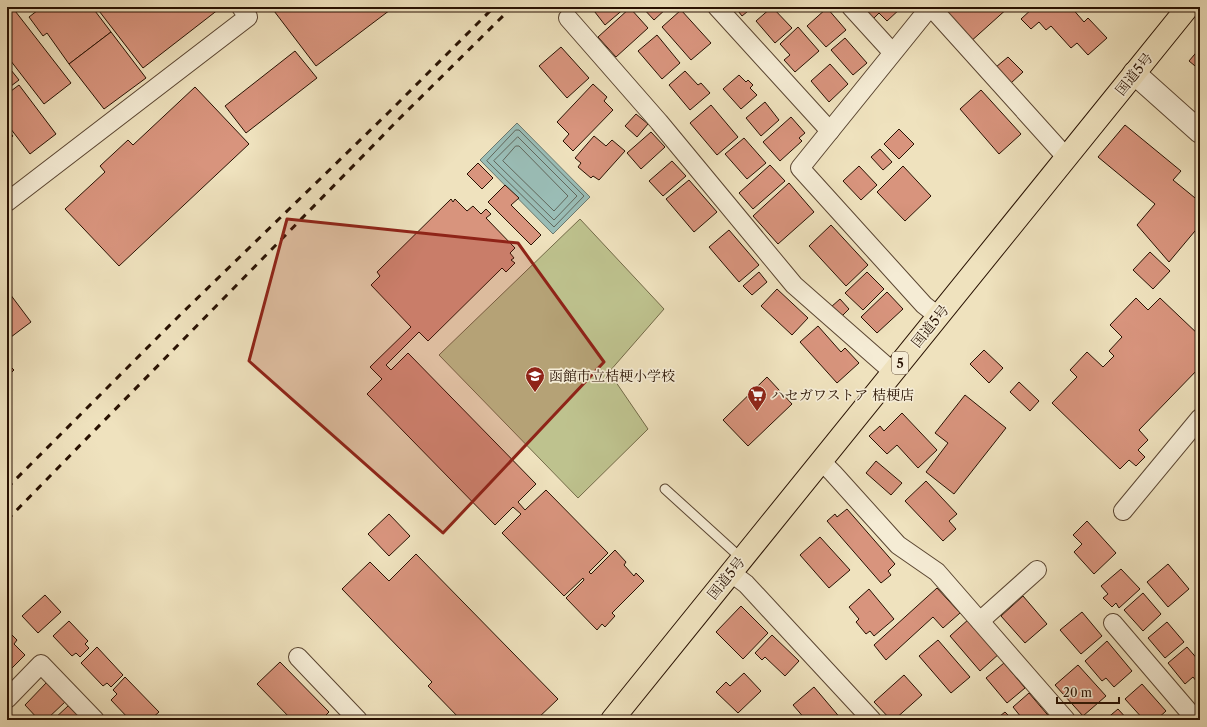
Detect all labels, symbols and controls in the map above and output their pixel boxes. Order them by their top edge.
street label: 国道5号 [1111,49,1157,99]
street label: 国道5号 [907,301,953,351]
road number: 5 [892,352,908,374]
school or university icon: 函館市立桔梗小学校 [524,365,546,393]
place label: 函館市立桔梗小学校 [549,367,675,385]
supermarket icon: ハセガワストア 桔梗店 [746,384,768,412]
place label: ハセガワストア 桔梗店 [771,386,914,404]
street label: 国道5号 [703,553,749,603]
scale bar [1057,679,1119,705]
text: 20 m [1063,685,1092,700]

